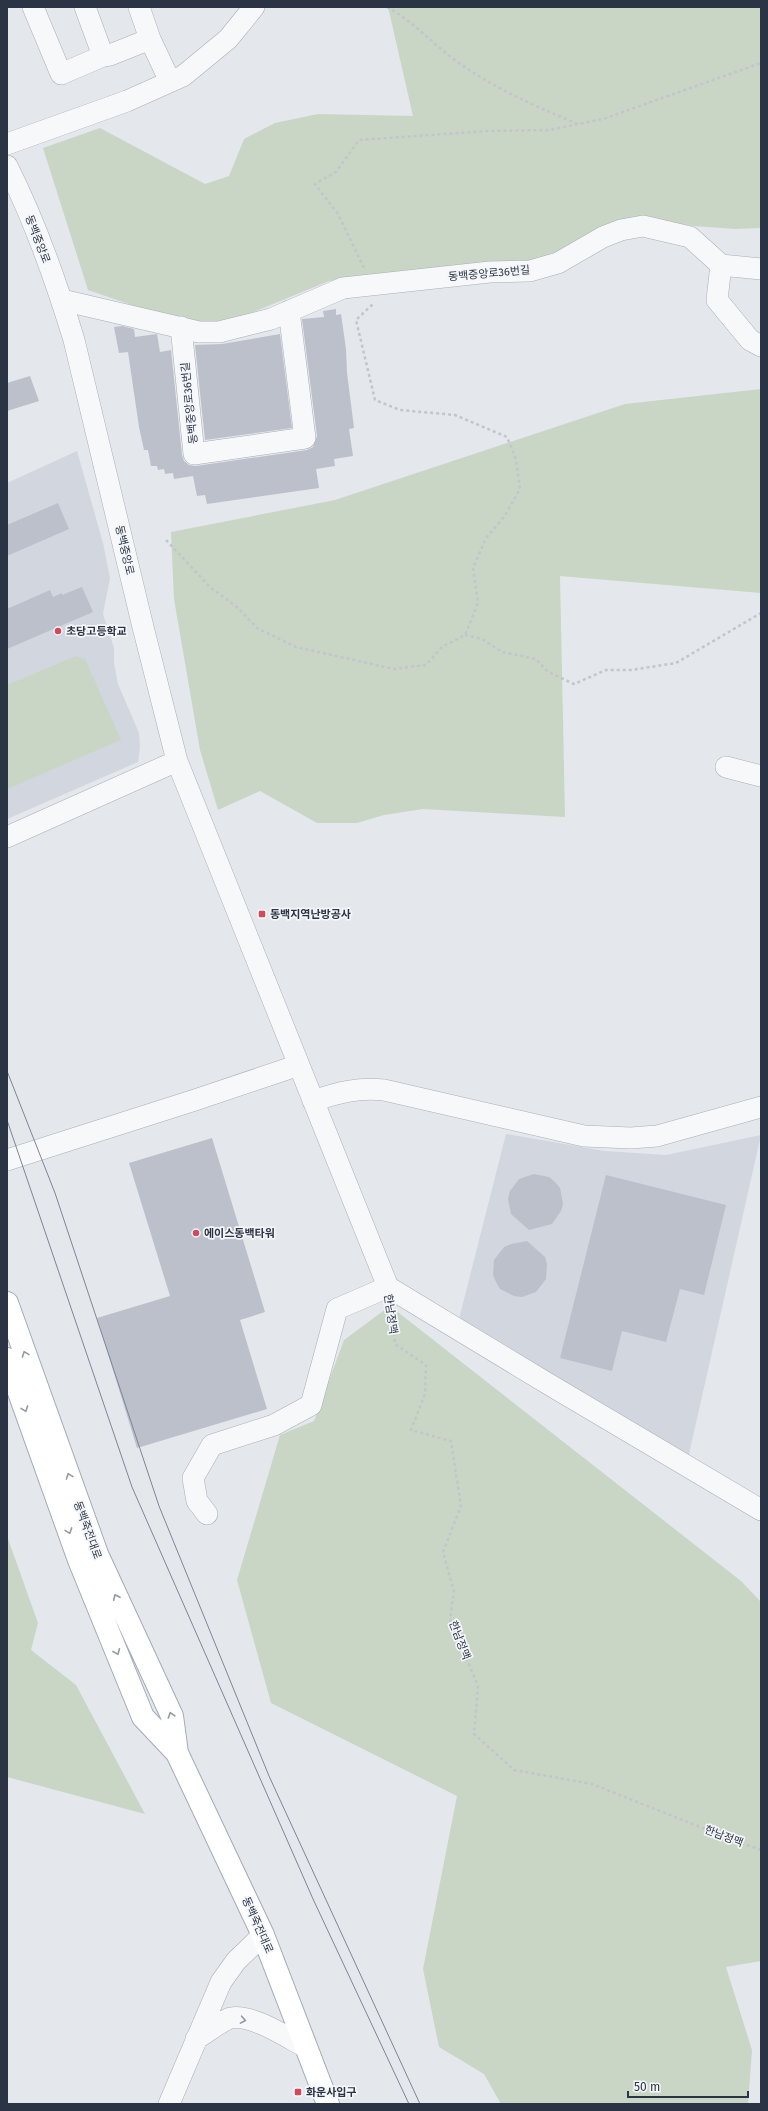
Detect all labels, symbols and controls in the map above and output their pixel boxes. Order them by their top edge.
street label: 동백중앙로 [22,213,53,265]
street label: 동백중앙로36번길 [448,263,531,284]
street label: 동백중앙로36번길 [179,361,200,445]
street label: 동백중앙로 [112,524,137,576]
place label: 초당고등학교 [66,625,127,638]
marker: 초당고등학교 [53,626,63,636]
place label: 동백지역난방공사 [270,908,351,921]
marker: 동백지역난방공사 [257,909,267,919]
place label: 에이스동백타워 [204,1227,275,1240]
marker: 에이스동백타워 [191,1228,201,1238]
street label: 한남정맥 [381,1293,400,1335]
one-way arrow [21,1350,30,1357]
one-way arrow [20,1405,28,1412]
one-way arrow [65,1473,73,1480]
street label: 동백죽전대로 [71,1499,104,1561]
one-way arrow [64,1528,72,1535]
one-way arrow [113,1594,121,1601]
street label: 한남정맥 [446,1619,473,1661]
one-way arrow [112,1649,120,1656]
one-way arrow [167,1712,175,1719]
street label: 한남정맥 [703,1823,745,1850]
street label: 동백죽전대로 [239,1895,276,1956]
one-way arrow [240,2015,247,2023]
scale bar [628,2073,748,2099]
text: 50 m [634,2080,660,2094]
place label: 화운사입구 [306,2086,357,2099]
marker: 화운사입구 [293,2087,303,2097]

